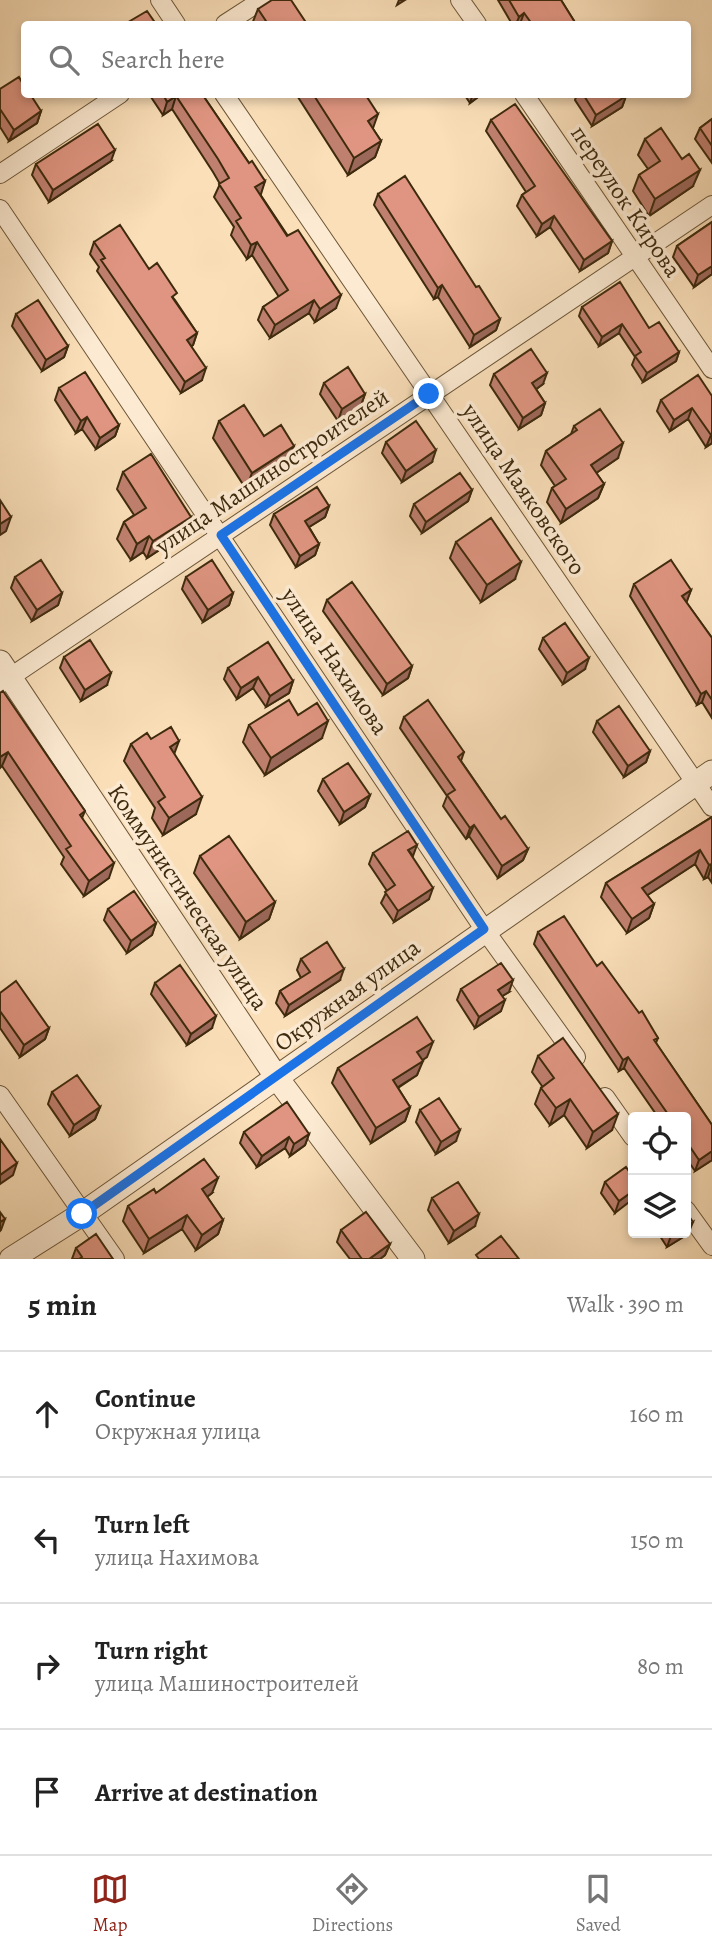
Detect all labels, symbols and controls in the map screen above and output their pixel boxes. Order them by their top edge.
search box [21,21,691,98]
icon: search [45,41,83,79]
text: Search here [101,42,225,77]
street label: переулок Кирова [563,119,689,283]
route end [413,378,444,409]
street label: улица Машиностроителей [148,381,395,562]
street label: улица Маяковского [454,396,593,581]
street label: улица Нахимова [273,580,396,741]
street label: Коммунистическая улица [100,778,276,1016]
street label: Окружная улица [268,931,426,1059]
map controls [628,1112,691,1238]
button: locate [628,1112,691,1175]
button: layers [628,1175,691,1238]
route start [66,1198,97,1229]
text: 5 min [28,1285,97,1325]
text: Walk · 390 m [567,1289,684,1320]
text: Continue [95,1381,196,1416]
icon: ahead [28,1395,66,1433]
text: 160 m [630,1399,684,1430]
text: Окружная улица [95,1416,261,1447]
text: Turn left [95,1507,190,1542]
icon: left [28,1521,66,1559]
text: 150 m [630,1525,684,1556]
text: улица Нахимова [95,1542,259,1573]
text: Turn right [95,1633,208,1668]
icon: right [28,1647,66,1685]
text: 80 m [637,1651,684,1682]
text: улица Машиностроителей [95,1668,359,1699]
icon: arrive [28,1773,66,1811]
text: Arrive at destination [95,1775,318,1810]
tab: Map [91,1870,129,1938]
tab: Directions [312,1870,393,1938]
tab: Saved [576,1870,621,1938]

